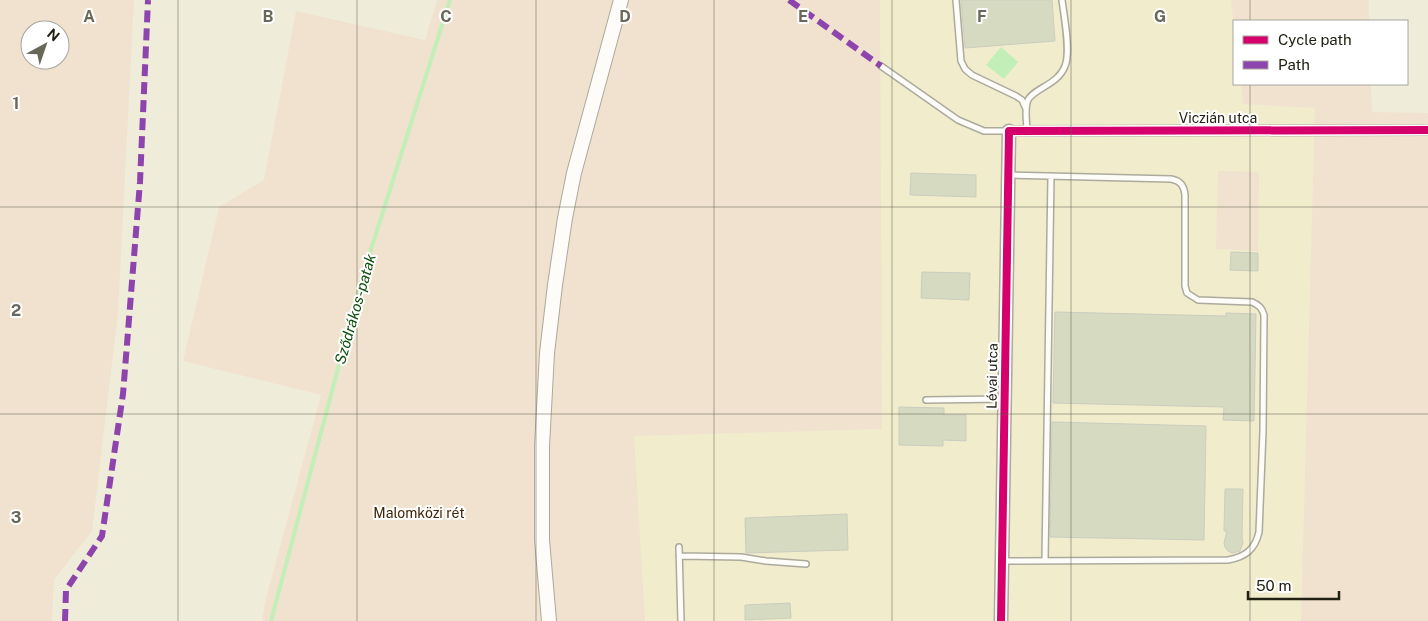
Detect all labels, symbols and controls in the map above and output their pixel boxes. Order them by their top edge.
text: A [83,7,95,26]
text: B [263,7,274,26]
text: C [440,7,452,26]
text: D [619,7,631,26]
text: E [798,7,808,26]
text: F [977,7,987,26]
text: G [1154,7,1166,26]
north arrow [20,20,70,70]
legend [1233,20,1408,85]
text: N [44,25,63,45]
text: Cycle path [1278,31,1352,48]
text: Path [1278,56,1310,73]
text: 1 [13,94,19,113]
street label: Viczián utca [1179,110,1257,126]
water label: Sződrákos-patak [331,251,379,366]
text: 2 [11,301,21,320]
street label: Lévai utca [983,343,1001,409]
park label: Malomközi rét [373,505,465,521]
text: 3 [11,508,21,527]
scale bar [1248,568,1339,600]
text: 50 m [1256,577,1291,594]

